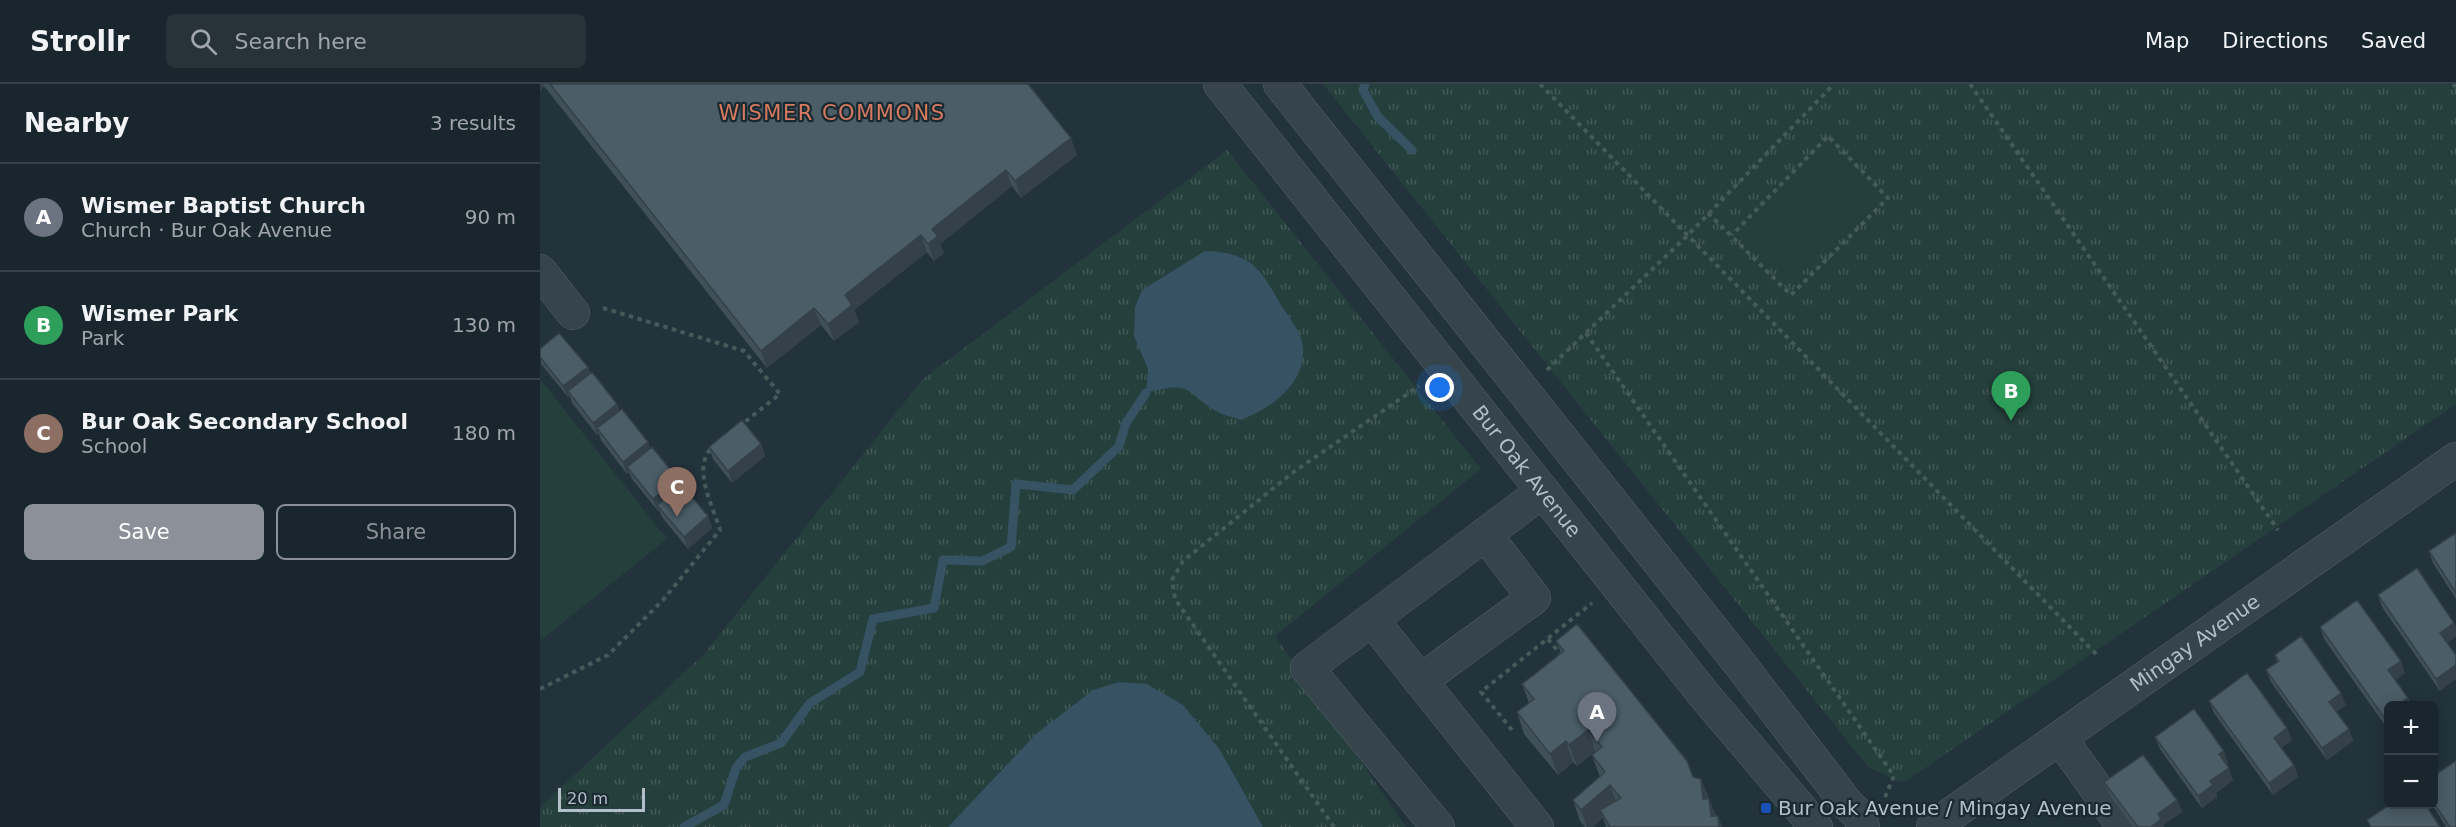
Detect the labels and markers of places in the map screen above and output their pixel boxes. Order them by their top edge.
pin: B [1992,372,2030,421]
pin: C [658,468,696,517]
pin: A [1578,692,1616,742]
place label: Bur Oak Avenue / Mingay Avenue [1778,796,2112,820]
marker: Bur Oak Avenue / Mingay Avenue [1759,801,1773,815]

